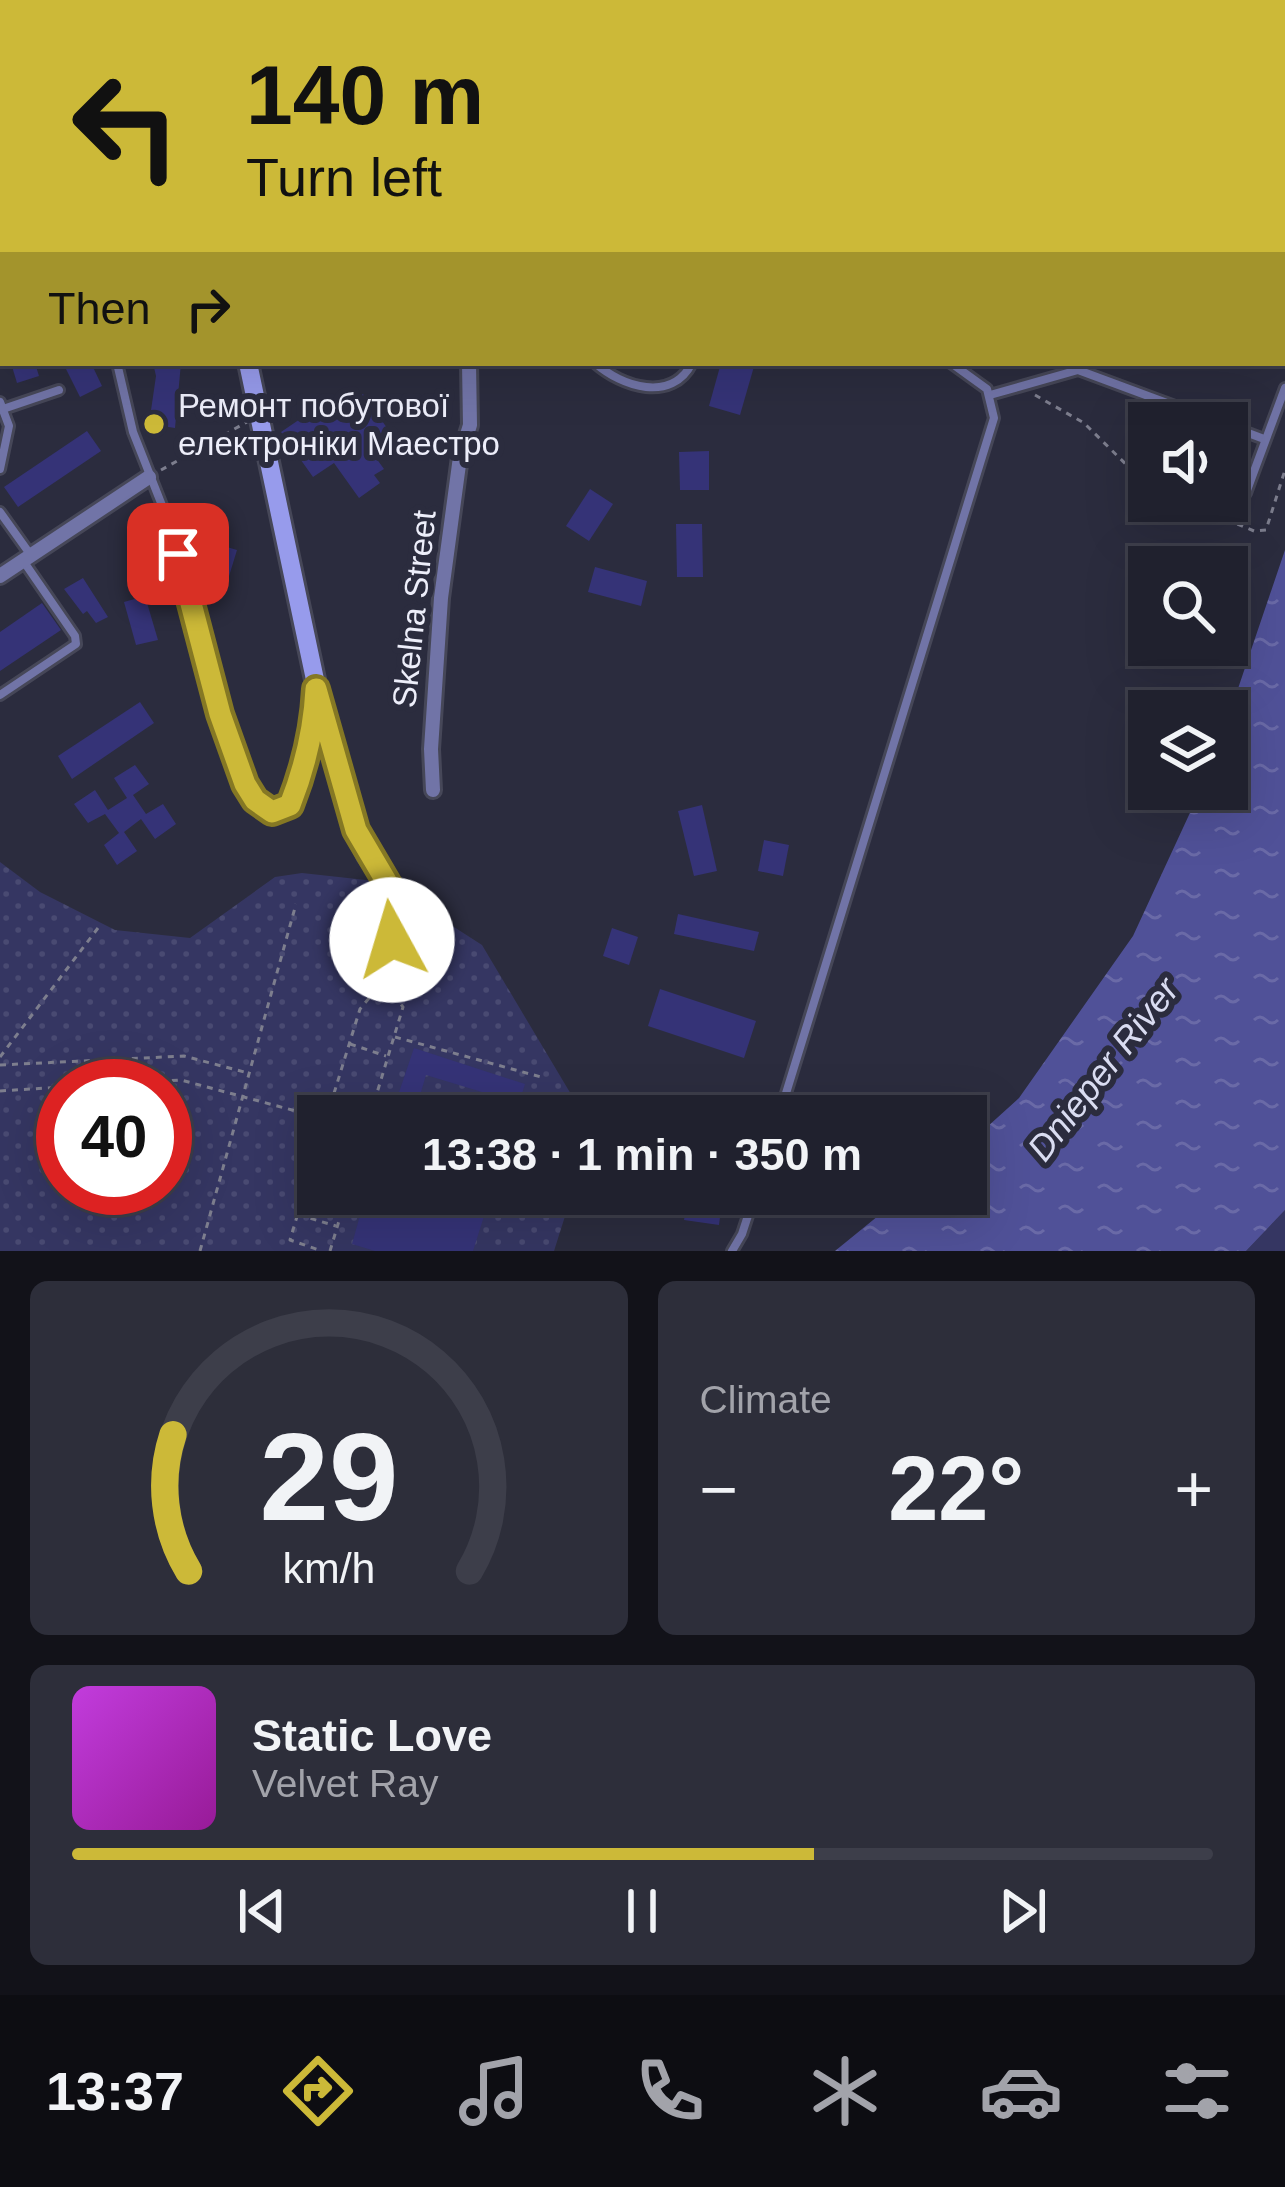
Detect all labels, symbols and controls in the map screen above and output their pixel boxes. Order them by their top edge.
icon: left [48,48,204,204]
text: 140 m [246,48,484,142]
text: Turn left [246,147,442,207]
icon: right [175,276,241,342]
text: Then [48,283,151,334]
place label: Ремонт побутової електроніки Маестро [178,387,500,462]
map controls [1128,402,1248,810]
button: sound [1128,402,1248,522]
marker: Ремонт побутової електроніки Маестро [141,411,167,437]
pin [127,503,229,605]
street label: Skelna Street [385,509,443,709]
icon: arrive [145,521,211,587]
button: search [1128,546,1248,666]
button: layers [1128,690,1248,810]
position arrow [329,877,455,1003]
water label: Dnieper River [1019,968,1188,1168]
speed limit sign: 40 [36,1059,192,1215]
text: 13:38 · 1 min · 350 m [422,1129,862,1180]
text: Climate [700,1378,832,1421]
text: 29 [259,1407,398,1546]
text: 22° [888,1439,1024,1539]
text: − [700,1452,738,1526]
text: + [1174,1452,1213,1526]
text: km/h [282,1544,375,1592]
text: Static Love [252,1710,492,1761]
text: Velvet Ray [252,1762,438,1805]
icon: previous [229,1878,295,1944]
icon: pause [609,1878,675,1944]
icon: next [990,1878,1056,1944]
icon: directions [276,2049,360,2133]
icon: music [452,2049,536,2133]
icon: phone [628,2049,712,2133]
icon: climate [803,2049,887,2133]
icon: car [979,2049,1063,2133]
icon: filters [1155,2049,1239,2133]
text: 13:37 [46,2061,184,2121]

